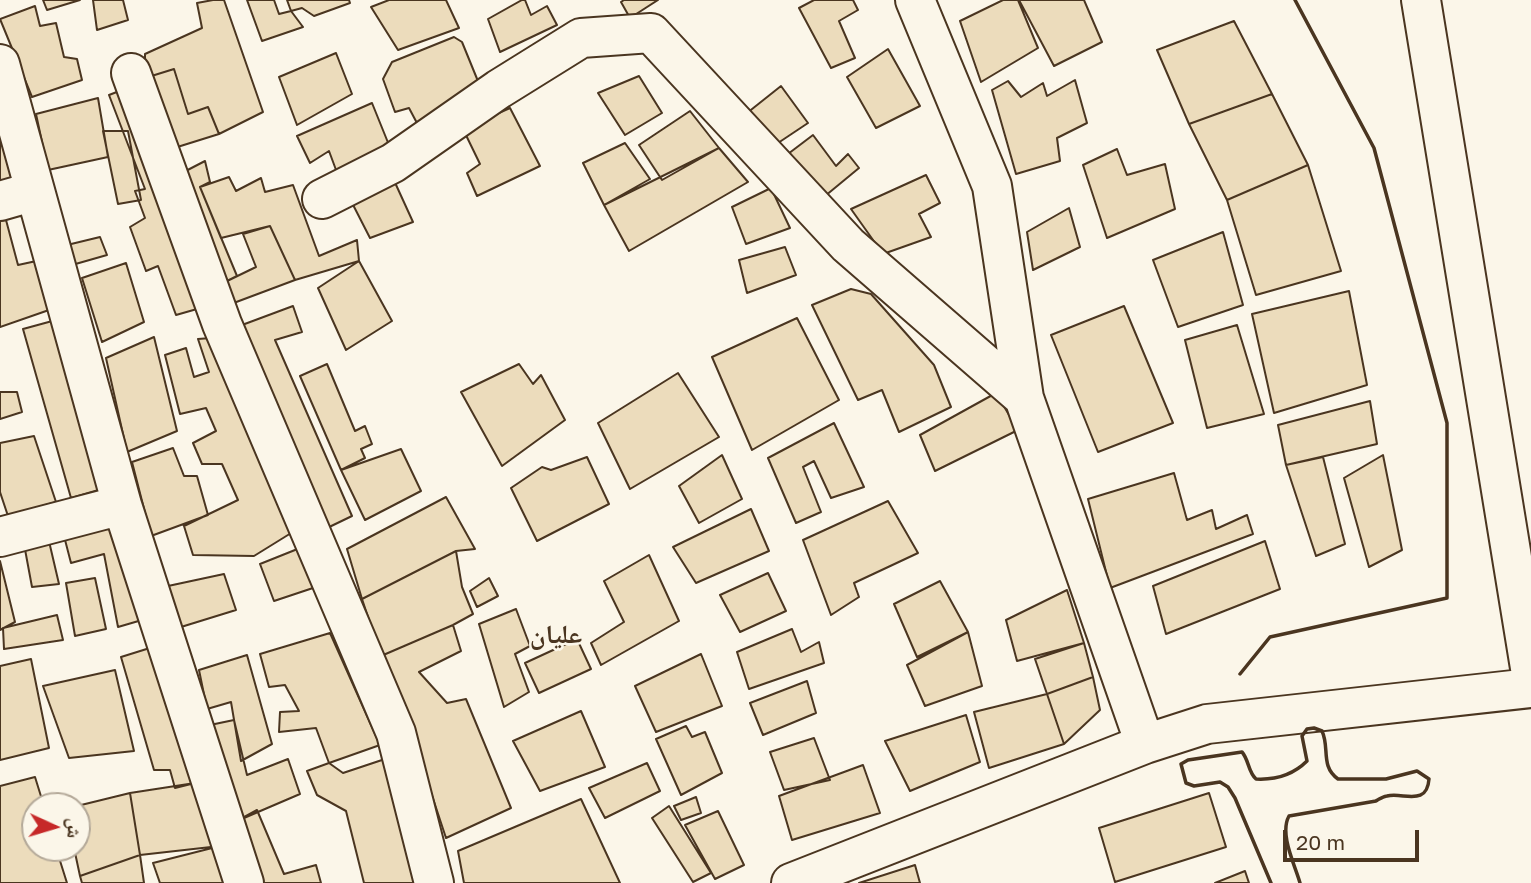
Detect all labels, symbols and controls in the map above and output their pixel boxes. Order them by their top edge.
district label: عليان [530,619,582,651]
north arrow [21,792,91,862]
scale bar [1286,816,1422,860]
text: ش [63,817,88,839]
text: 20 m [1296,829,1345,855]

